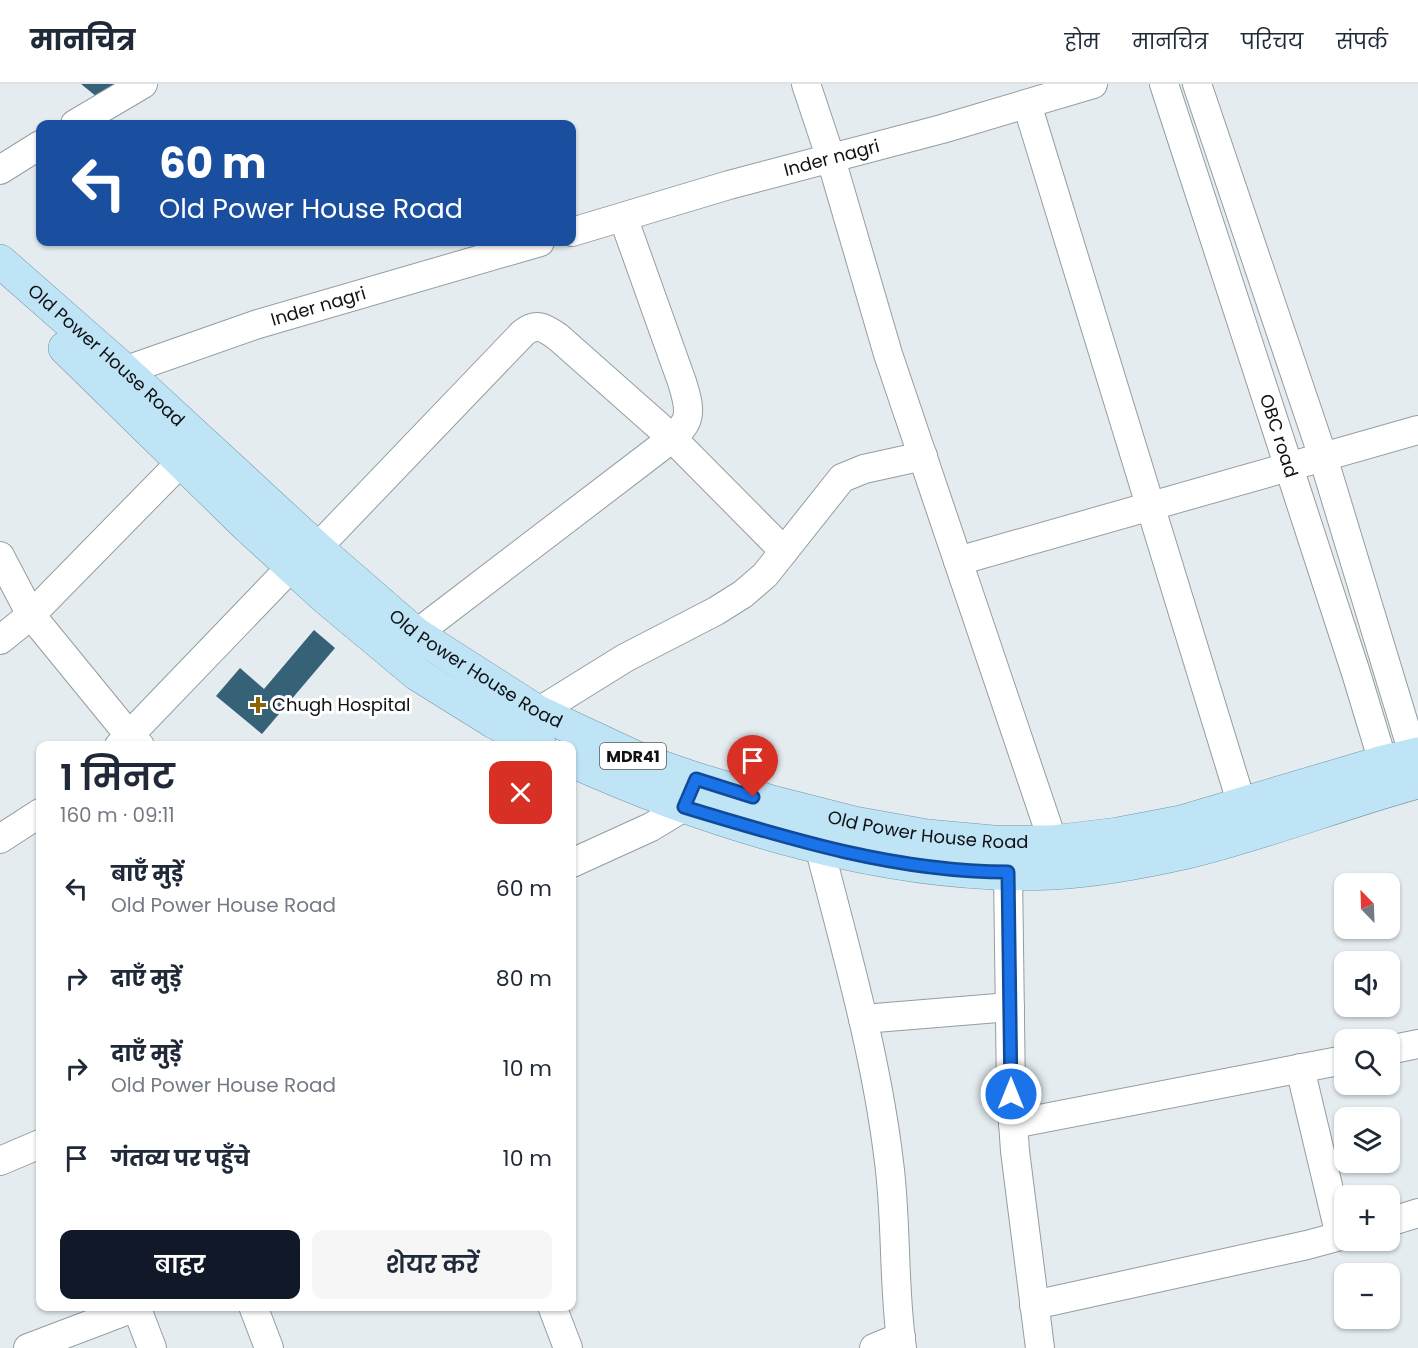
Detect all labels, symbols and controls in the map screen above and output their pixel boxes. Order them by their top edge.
text: मानचित्र [30,21,135,60]
text: होम [1065,27,1100,56]
text: मानचित्र [1133,27,1208,56]
text: परिचय [1241,27,1303,56]
text: संपर्क [1336,27,1388,56]
street label: Inder nagri [781,133,882,182]
text: 60 m [159,134,267,193]
icon: left [60,144,138,222]
text: Old Power House Road [159,190,463,227]
street label: Old Power House Road [23,278,190,432]
street label: Inder nagri [268,280,369,332]
street label: OBC road [1254,391,1304,481]
street label: Old Power House Road [384,603,567,734]
place label: Chugh Hospital [272,692,411,717]
marker: Chugh Hospital [249,696,267,714]
pin [727,735,778,797]
road number: MDR41 [600,743,666,769]
icon: arrive [736,744,769,777]
text: 1 मिनट [60,752,175,803]
button: close [489,761,552,824]
text: 160 m · 09:11 [60,801,175,829]
street label: Old Power House Road [825,804,1028,854]
text: बाएँ मुड़ें [111,858,183,889]
icon: left [60,872,93,905]
text: 60 m [496,873,552,904]
north arrow [1334,873,1400,939]
map controls [1334,873,1400,1329]
text: Old Power House Road [111,891,336,919]
button: sound [1334,951,1400,1017]
icon: right [60,962,93,995]
text: दाएँ मुड़ें [111,963,182,994]
text: 80 m [496,963,552,994]
button: search [1334,1029,1400,1095]
text: दाएँ मुड़ें [111,1038,182,1069]
icon: right [60,1052,93,1085]
text: 10 m [503,1053,552,1084]
position arrow [979,1062,1043,1126]
text: Old Power House Road [111,1071,336,1099]
button: layers [1334,1107,1400,1173]
icon: arrive [60,1142,93,1175]
text: गंतव्य पर पहुँचे [111,1143,250,1174]
text: 10 m [503,1143,552,1174]
button: + [1334,1185,1400,1251]
button: बाहर [60,1230,300,1299]
button: शेयर करें [312,1230,552,1299]
button: − [1334,1263,1400,1329]

